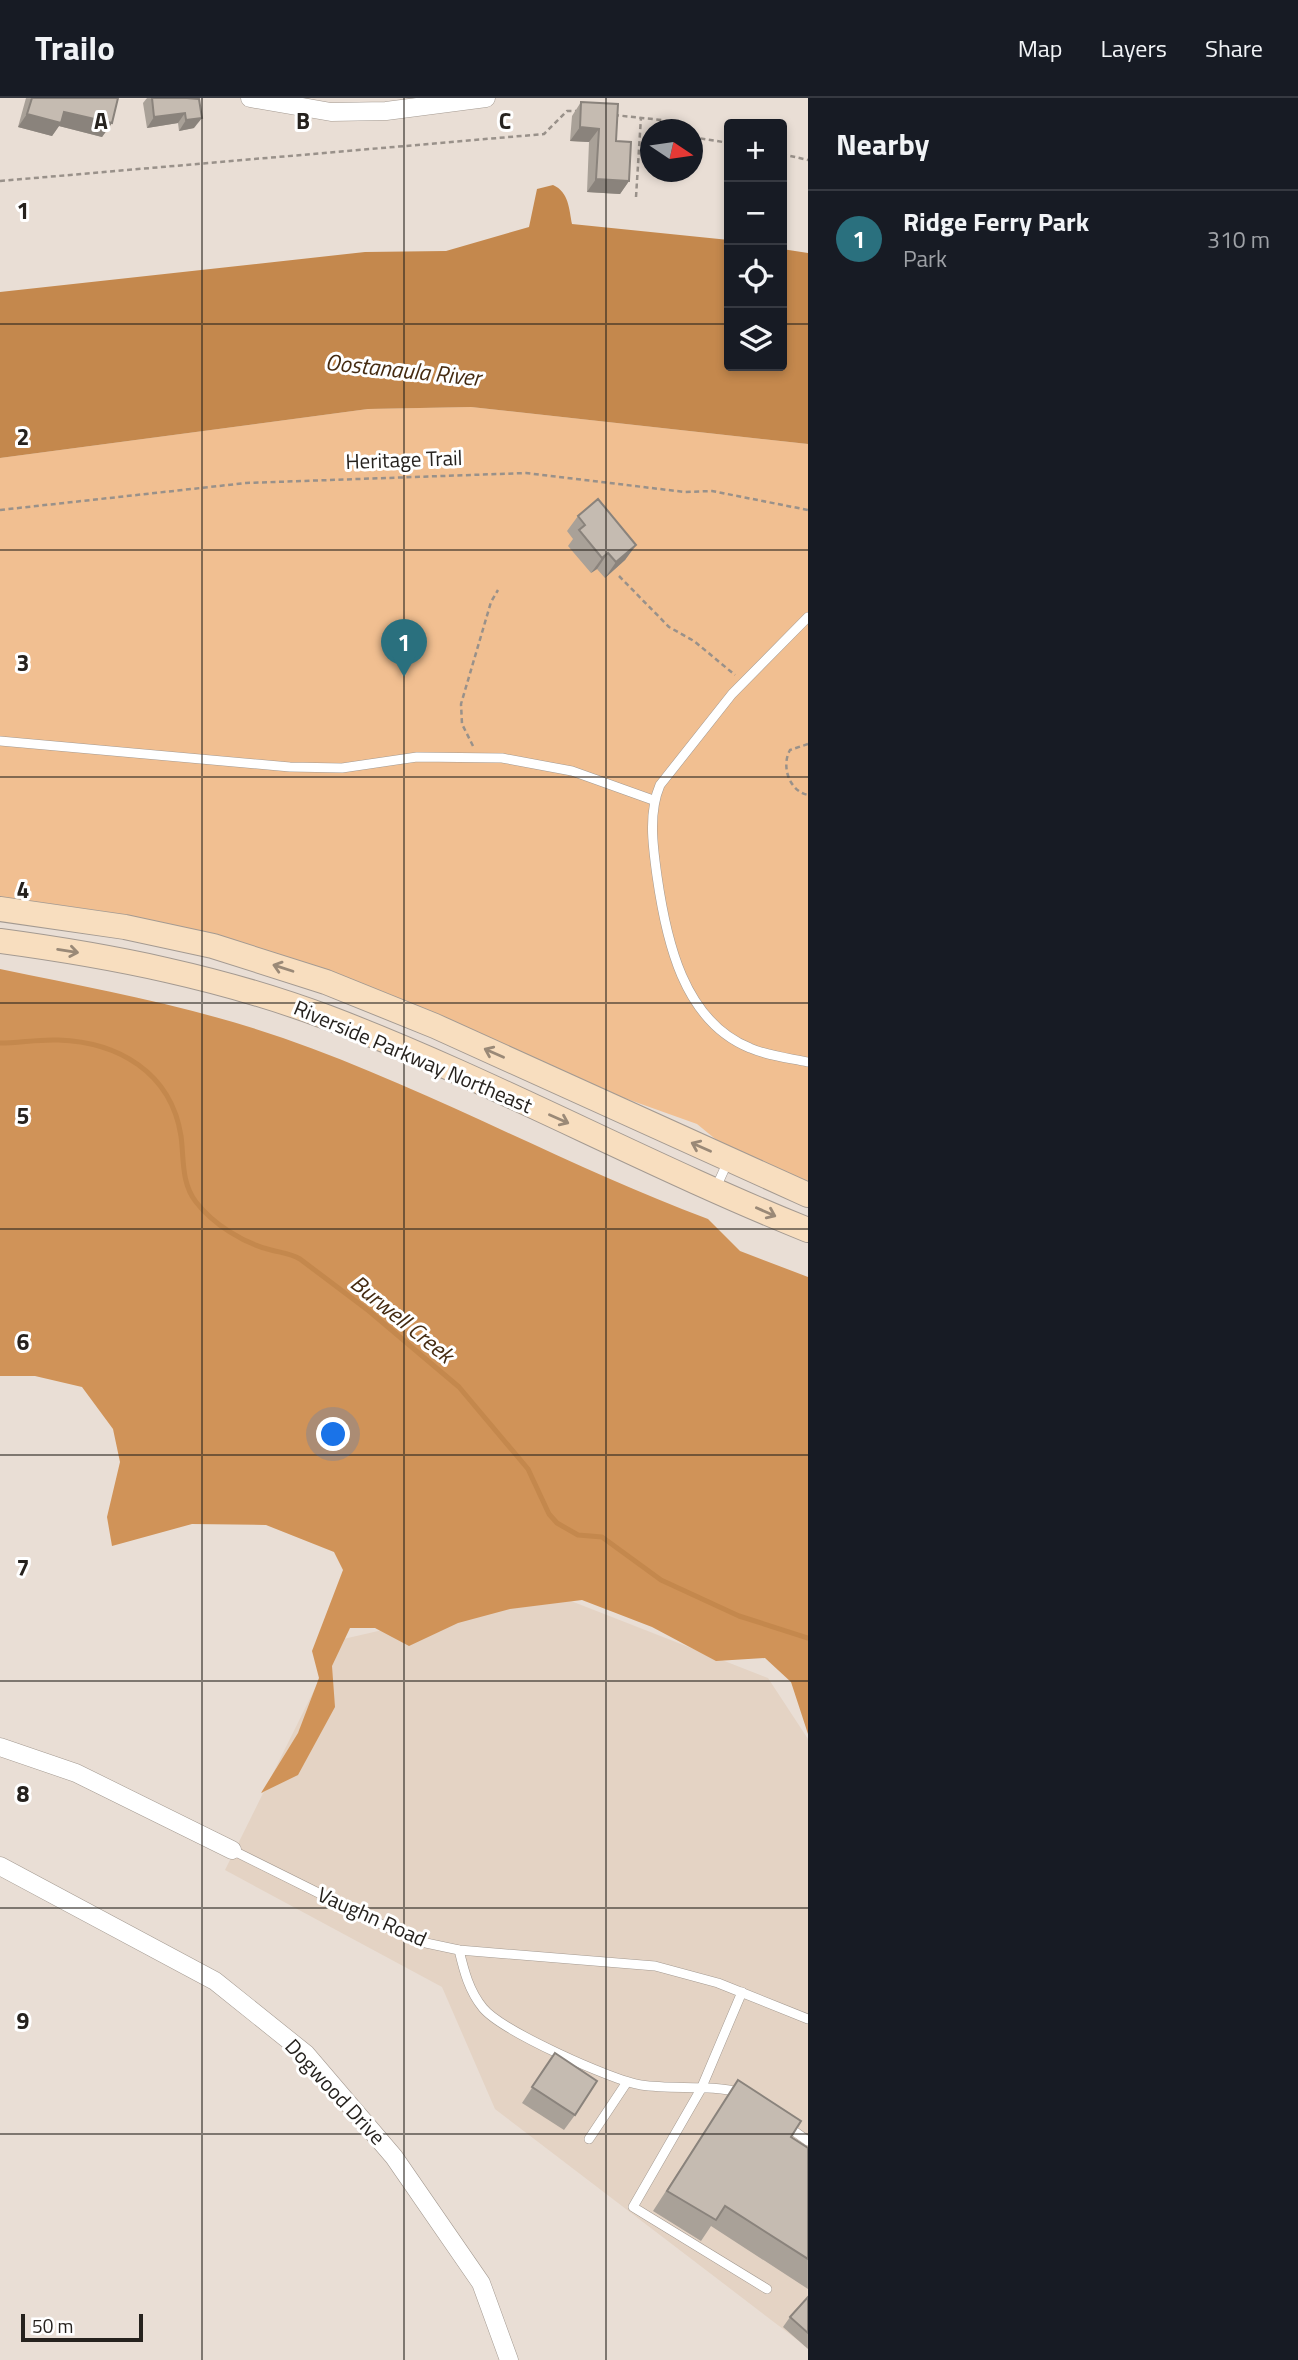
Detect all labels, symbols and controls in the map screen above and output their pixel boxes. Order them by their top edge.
text: Trailo [35,23,115,73]
text: Map [1018,30,1063,66]
text: Layers [1101,30,1167,66]
text: Share [1205,30,1263,66]
text: A [94,103,108,138]
text: B [296,103,310,138]
text: C [499,103,511,138]
north arrow [640,119,703,182]
map controls [724,119,787,371]
button: + [724,119,787,182]
text: Nearby [836,121,929,167]
button: − [724,182,787,245]
text: 1 [17,193,29,228]
text: Ridge Ferry Park [903,202,1089,241]
text: 1 [853,222,865,257]
text: 310 m [1207,222,1270,257]
text: Park [903,241,947,276]
button: locate [724,245,787,308]
button: layers [724,308,787,371]
water label: Oostanaula River [324,344,485,395]
text: 2 [17,419,29,454]
street label: Heritage Trail [345,441,463,477]
pin: 1 [381,619,427,677]
text: 3 [17,645,29,680]
text: 4 [17,872,29,907]
one-way arrow [56,945,78,958]
one-way arrow [272,961,294,974]
street label: Riverside Parkway Northeast [289,991,538,1121]
one-way arrow [484,1046,505,1059]
text: 5 [17,1098,29,1133]
one-way arrow [548,1113,569,1126]
one-way arrow [691,1140,712,1153]
one-way arrow [755,1206,777,1219]
water label: Burwell Creek [343,1266,464,1373]
text: 6 [17,1324,30,1359]
your location [316,1417,350,1451]
text: 7 [17,1550,29,1585]
text: 8 [17,1776,30,1811]
street label: Vaughn Road [313,1878,432,1954]
text: 9 [17,2003,30,2038]
street label: Dogwood Drive [278,2031,394,2152]
scale bar [21,2311,144,2343]
text: 50 m [32,2311,73,2340]

